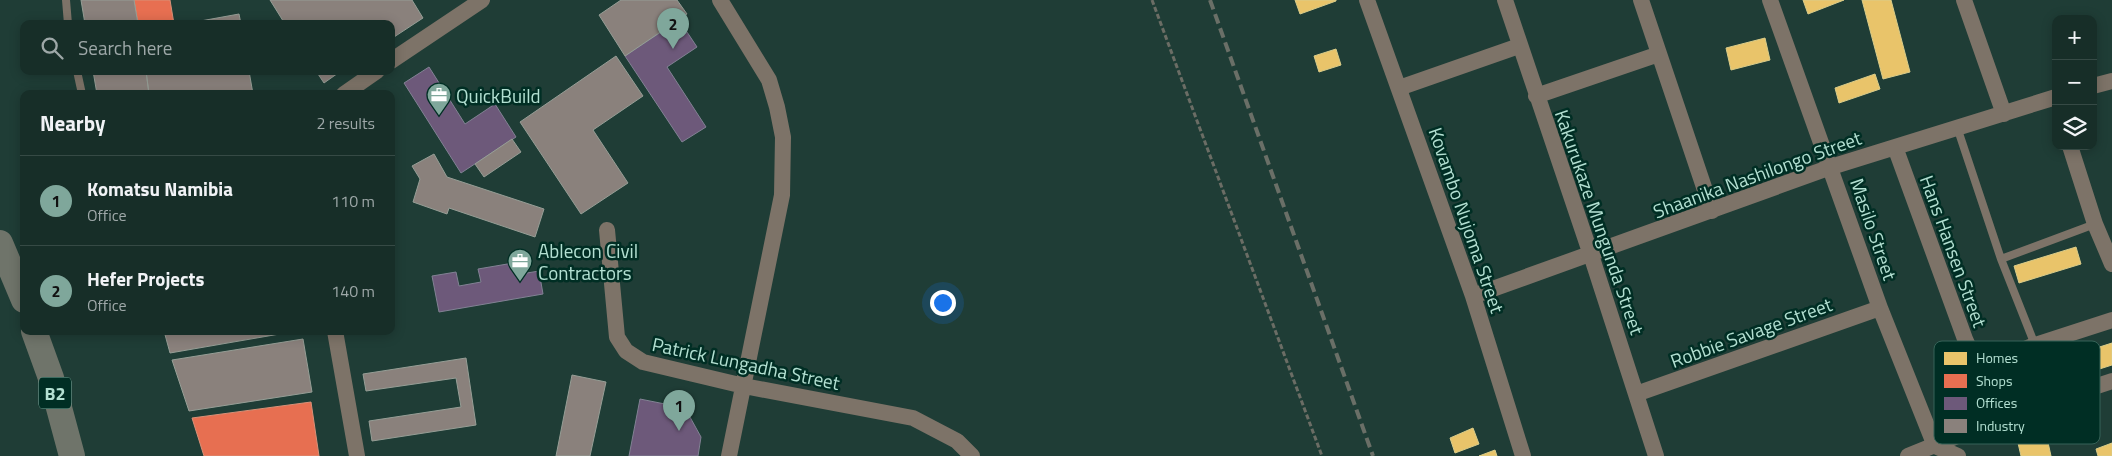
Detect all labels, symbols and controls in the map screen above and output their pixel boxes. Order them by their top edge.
pin: 2 [657,8,689,49]
map controls [2052,15,2097,150]
button: + [2052,15,2097,60]
search box [20,20,395,75]
text: Search here [78,33,172,62]
icon: search [38,34,66,62]
button: − [2052,60,2097,105]
place label: QuickBuild [456,81,541,110]
office icon: QuickBuild [426,82,452,116]
button: layers [2052,105,2097,150]
street label: Kakurukaze Mungunda Street [1548,106,1652,339]
text: Nearby [40,107,105,139]
text: 2 results [316,111,375,135]
street label: Kovambo Nujoma Street [1422,123,1513,317]
street label: Shaanika Nashilongo Street [1649,123,1866,225]
street label: Hans Hansen Street [1913,171,1995,331]
text: Komatsu Namibia [87,174,233,203]
street label: Masilo Street [1843,174,1905,284]
text: 1 [52,189,60,213]
text: 110 m [331,189,375,213]
text: Office [87,203,127,227]
place label: Ablecon Civil Contractors [538,236,638,287]
office icon: Ablecon Civil Contractors [507,248,533,282]
text: Hefer Projects [87,264,204,293]
text: 2 [52,279,60,303]
text: 140 m [331,279,375,303]
street label: Robbie Savage Street [1666,289,1836,375]
your location [930,290,956,316]
text: Office [87,293,127,317]
street label: Patrick Lungadha Street [649,329,843,397]
legend [1934,341,2100,444]
text: Homes [1976,347,2018,368]
text: Shops [1976,370,2012,391]
road number: B2 [39,378,71,408]
pin: 1 [663,390,695,431]
text: Offices [1976,392,2017,413]
text: Industry [1976,415,2025,436]

